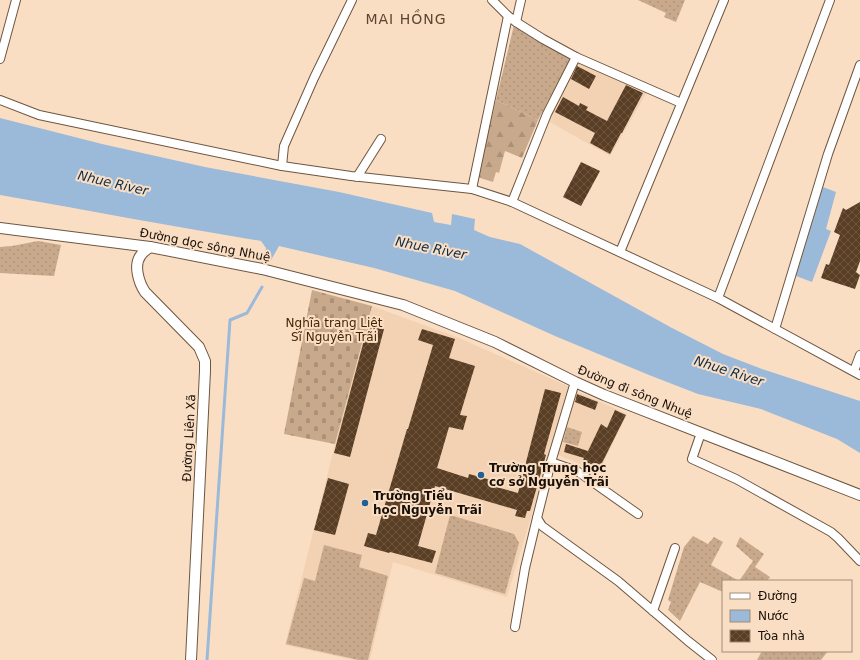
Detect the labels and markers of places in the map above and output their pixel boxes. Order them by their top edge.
place label: Trường Trung học cơ sở Nguyễn Trãi [489,461,609,489]
marker: Trường Trung học cơ sở Nguyễn Trãi [476,470,486,480]
place label: Trường Tiểu học Nguyễn Trãi [373,488,482,517]
marker: Trường Tiểu học Nguyễn Trãi [360,498,370,508]

